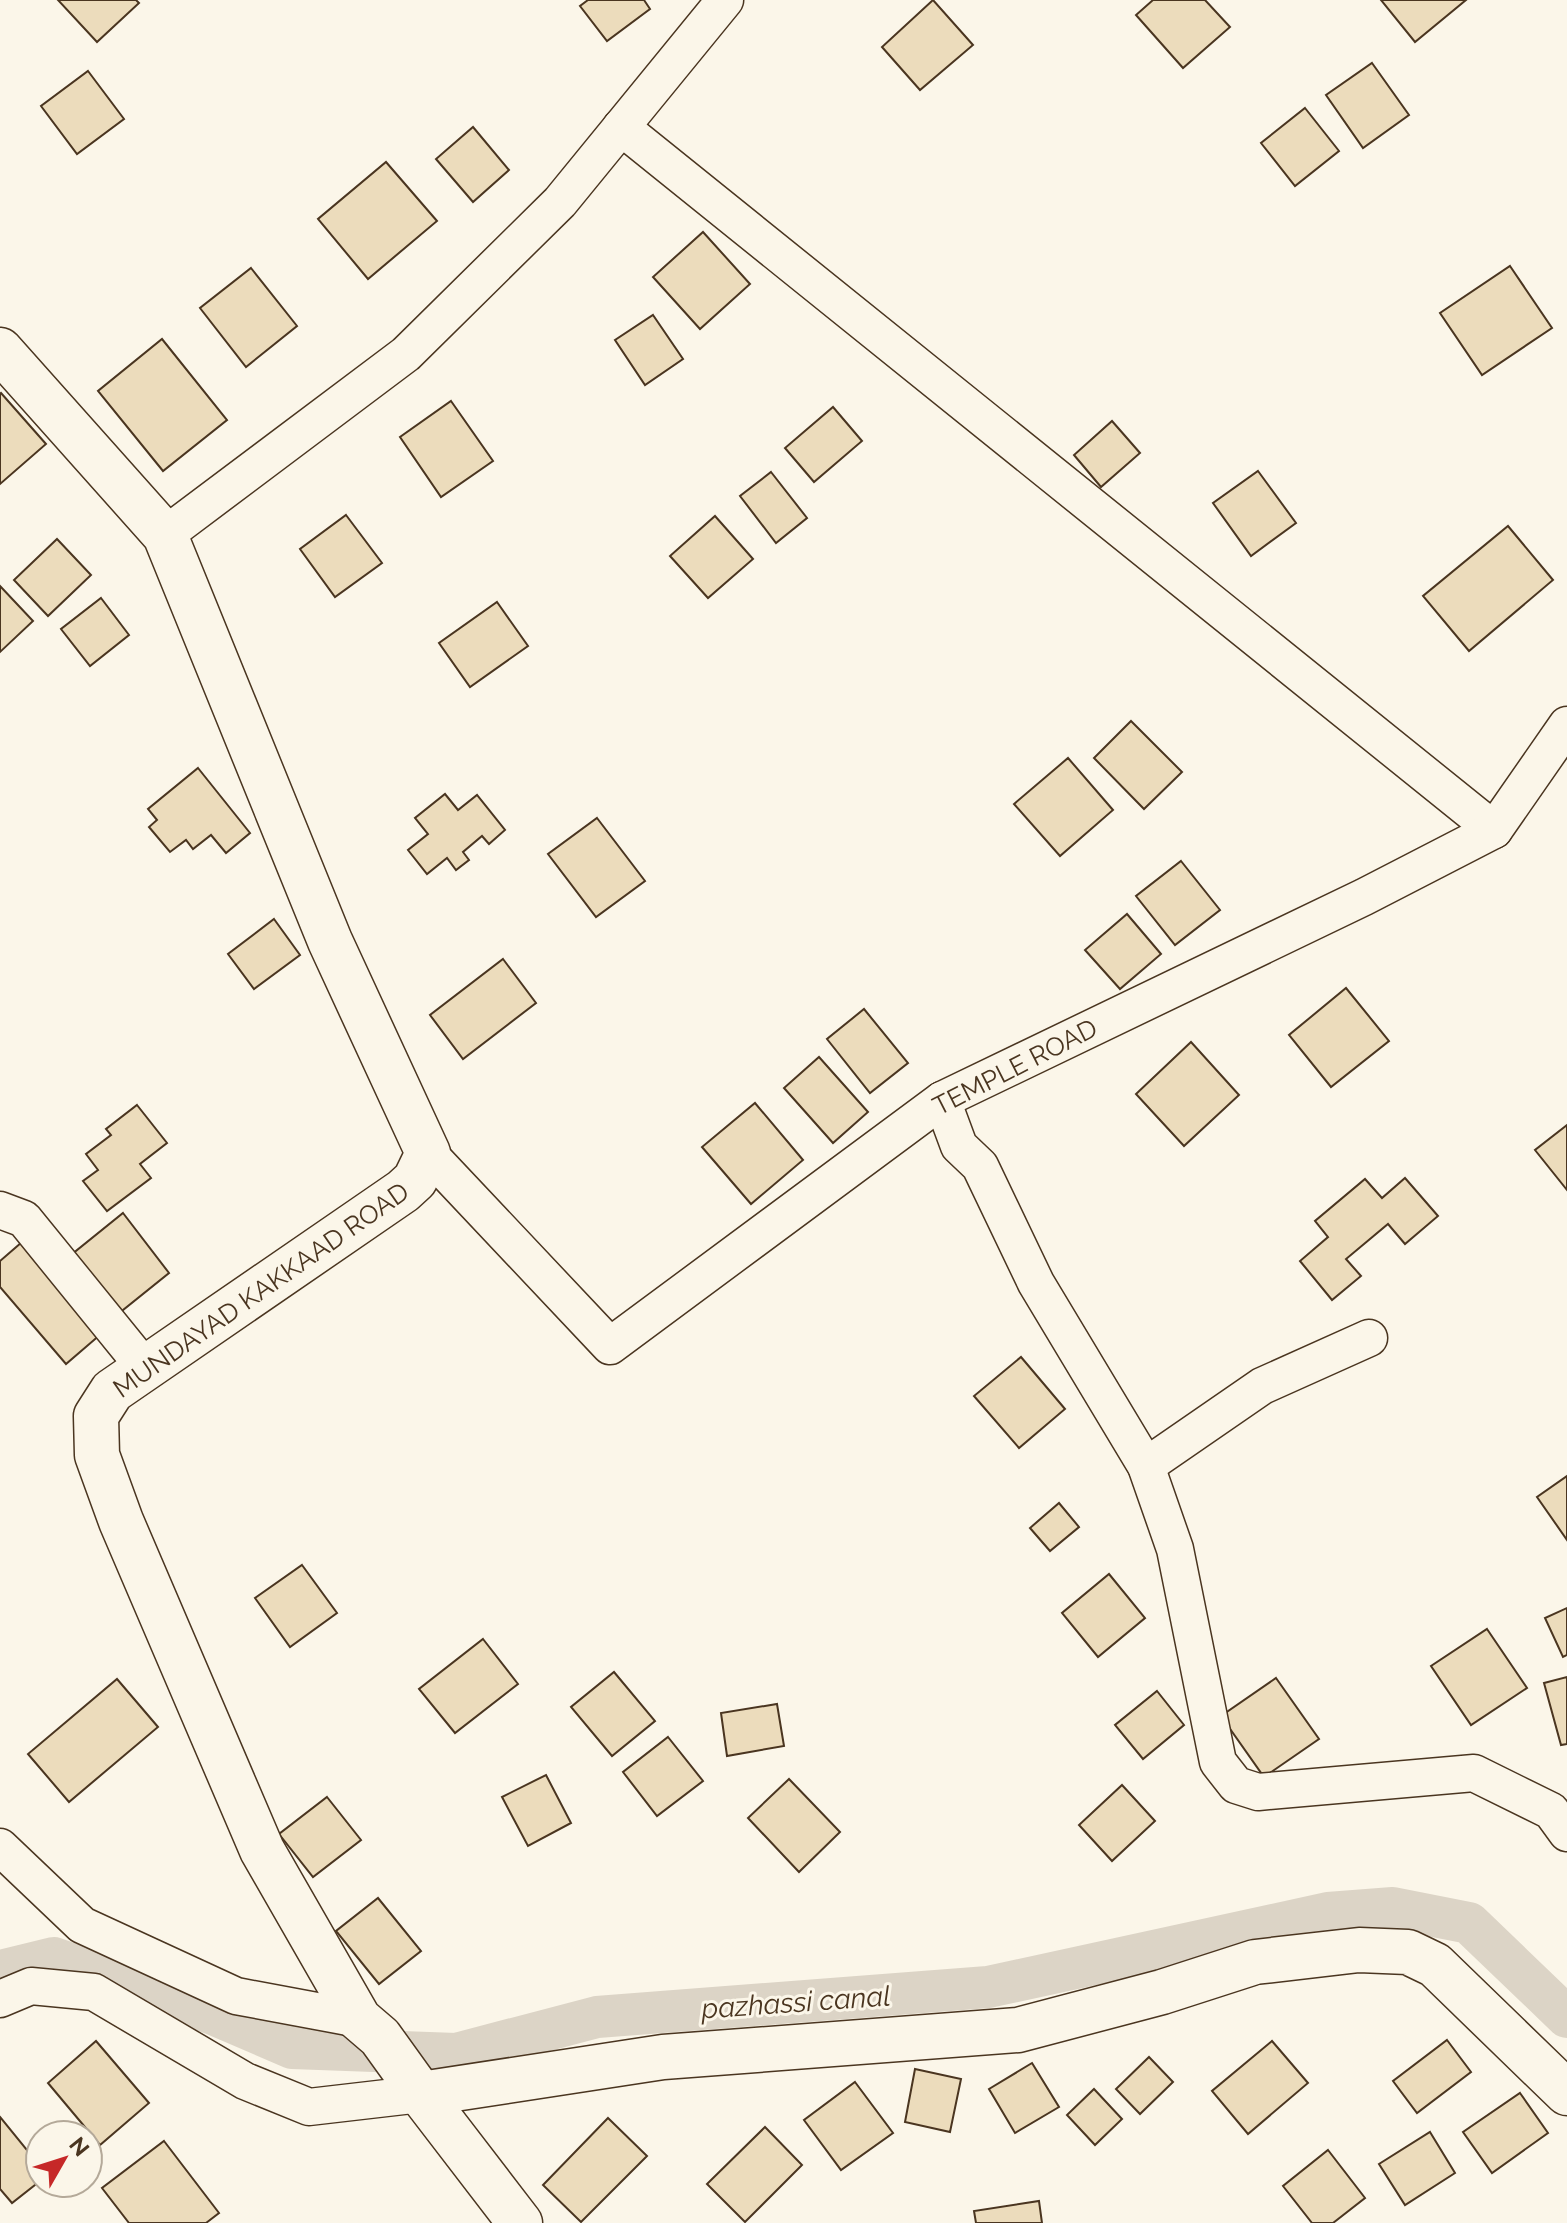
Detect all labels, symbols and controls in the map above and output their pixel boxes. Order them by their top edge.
street label: TEMPLE ROAD [928,1013,1102,1121]
street label: MUNDAYAD KAKKAAD ROAD [108,1176,414,1404]
water label: pazhassi canal [699,1979,892,2026]
north arrow [24,2119,104,2199]
text: N [64,2132,95,2161]

